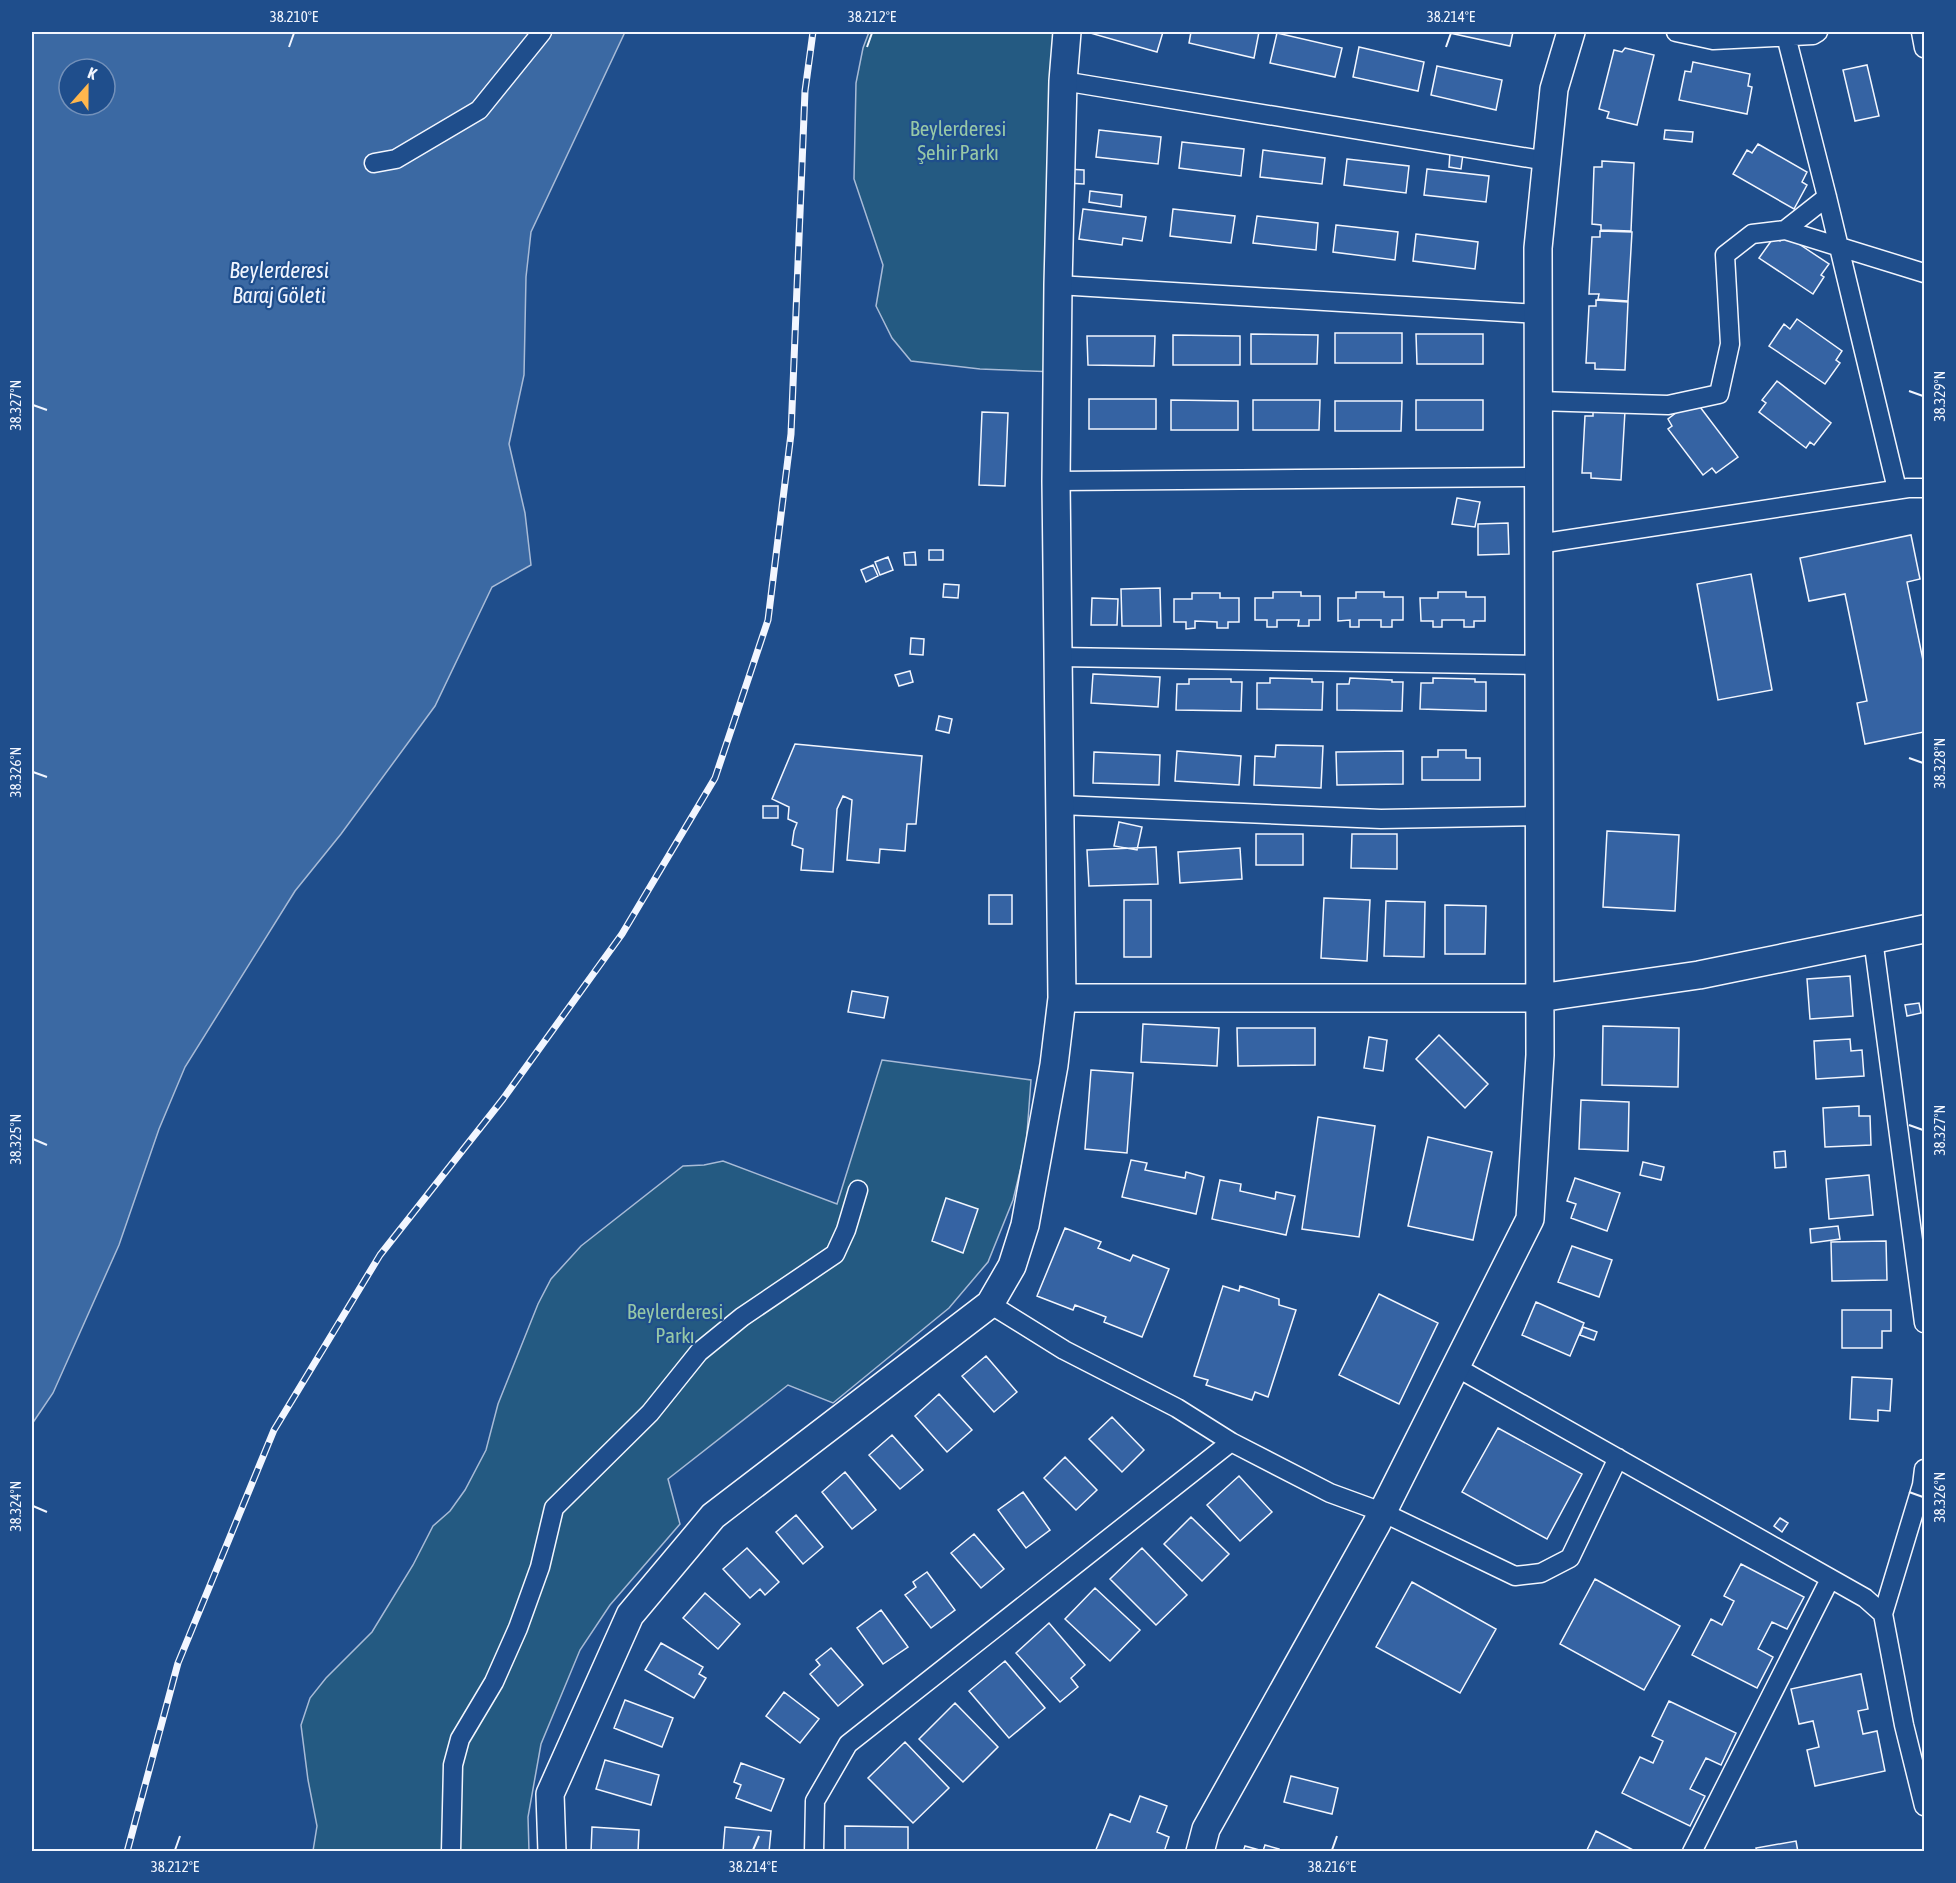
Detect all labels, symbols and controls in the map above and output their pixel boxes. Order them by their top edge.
text: 38.210°E [270,8,319,25]
text: 38.212°E [848,8,897,25]
text: 38.214°E [1427,8,1476,25]
north arrow [57,57,117,117]
text: K [85,63,99,83]
park label: Beylerderesi Şehir Parkı [910,116,1006,164]
water label: Beylerderesi Baraj Göleti [229,257,329,308]
text: 38.329°N [1931,371,1948,421]
text: 38.327°N [7,380,24,430]
text: 38.328°N [1931,738,1948,788]
text: 38.326°N [7,747,24,797]
text: 38.327°N [1931,1105,1948,1155]
text: 38.325°N [7,1114,24,1164]
park label: Beylerderesi Parkı [627,1299,723,1347]
text: 38.326°N [1931,1472,1948,1522]
text: 38.324°N [7,1481,24,1531]
text: 38.212°E [151,1858,200,1875]
text: 38.214°E [729,1858,778,1875]
text: 38.216°E [1308,1858,1357,1875]

